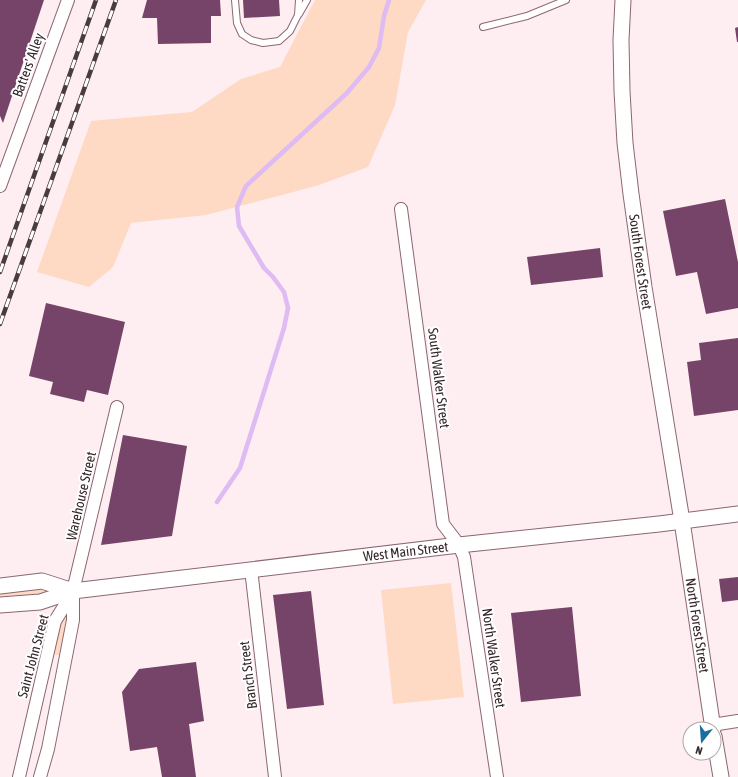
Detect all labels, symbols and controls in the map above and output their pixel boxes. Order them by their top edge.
street label: Batters' Alley [9,31,47,99]
street label: South Forest Street [626,213,656,311]
street label: South Walker Street [425,327,453,429]
street label: Warehouse Street [63,450,99,542]
street label: West Main Street [362,538,449,564]
street label: North Forest Street [683,577,713,674]
street label: North Walker Street [479,607,509,709]
street label: Saint John Street [14,613,52,699]
street label: Branch Street [236,640,260,710]
north arrow [682,721,722,761]
text: N [694,744,704,757]

